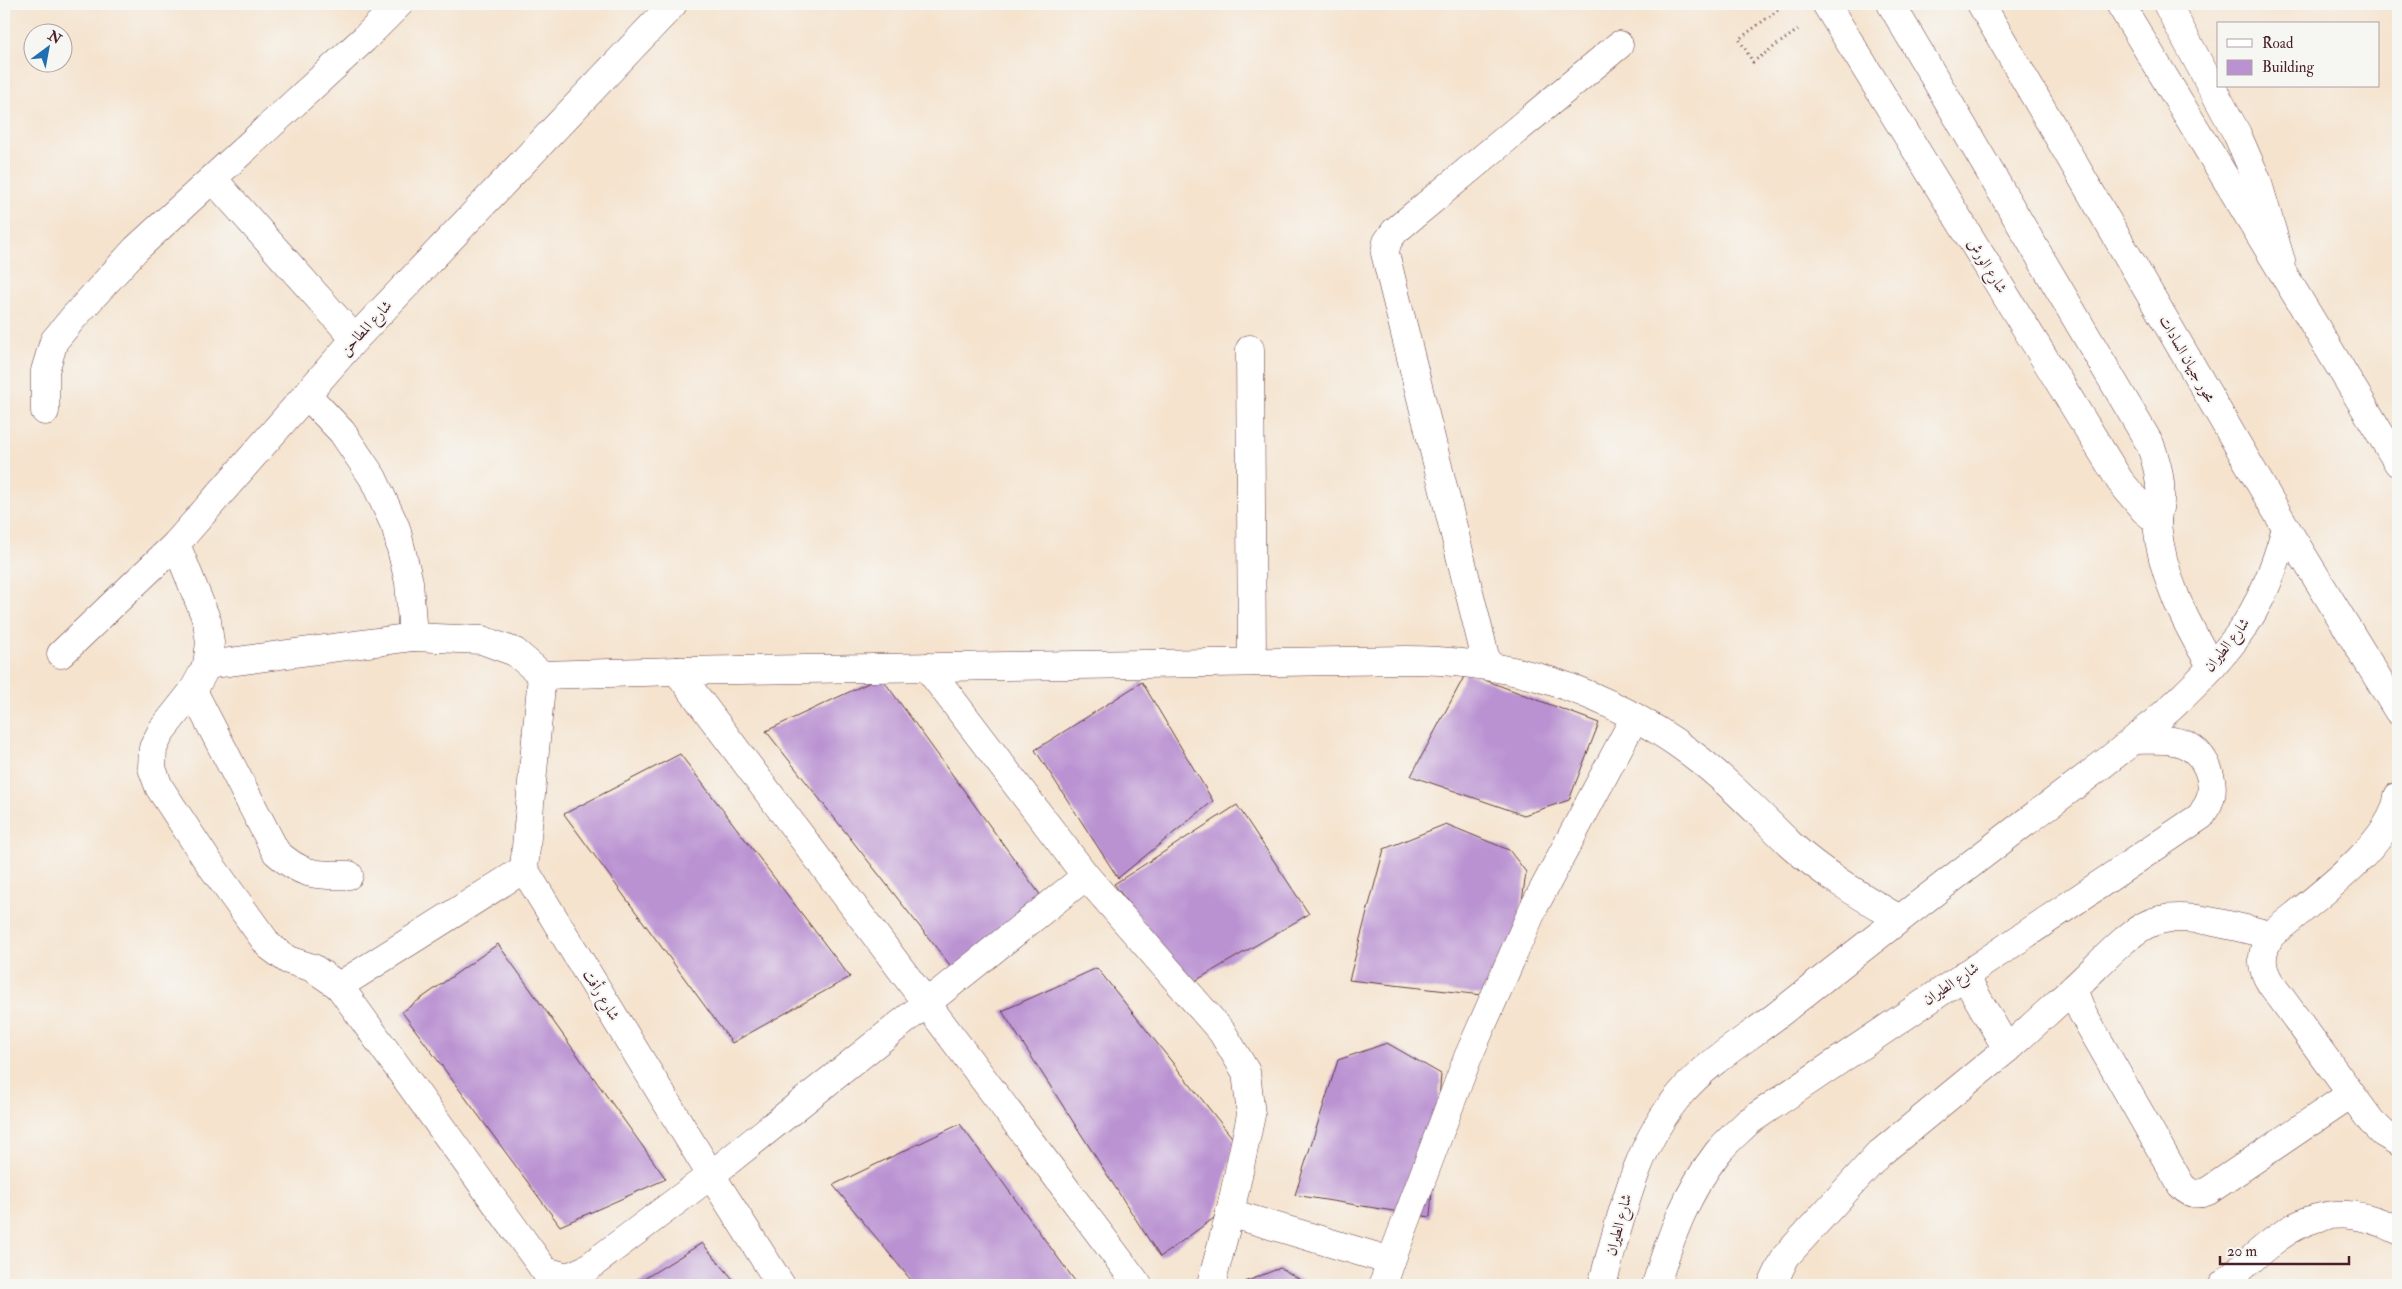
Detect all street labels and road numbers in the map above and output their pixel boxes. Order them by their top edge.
street label: شارع الورش [1960,235,2011,299]
street label: شارع المطاحن [336,296,399,362]
street label: محور جيهان السادات [2155,312,2219,406]
street label: شارع الطيران [2200,614,2256,678]
street label: شارع الطيران [1919,958,1984,1012]
street label: شارع رأفت [576,965,625,1026]
street label: شارع الطيران [1602,1192,1639,1259]

